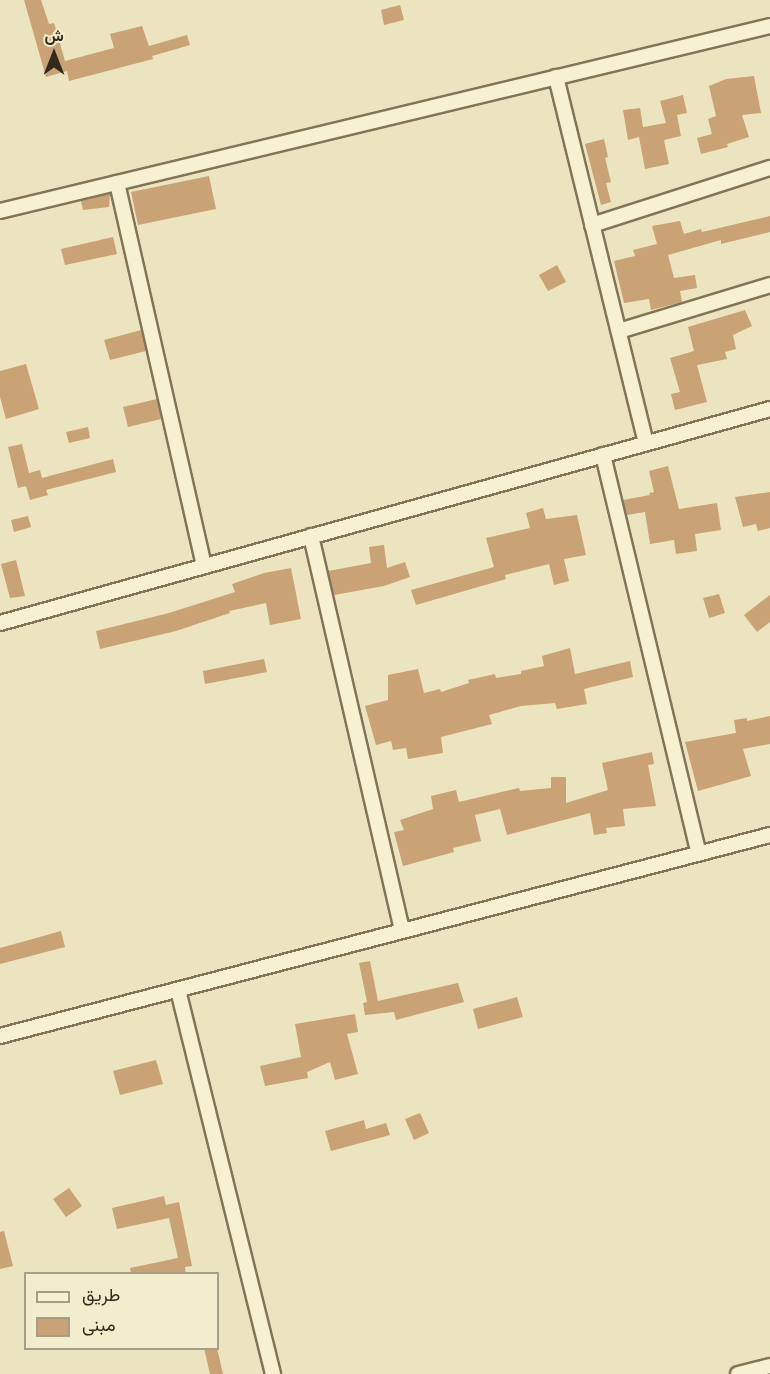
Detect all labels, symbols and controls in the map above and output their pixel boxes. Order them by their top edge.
north arrow [24,24,84,84]
text: ش [44,26,64,45]
legend [24,1272,219,1350]
text: طريق [82,1284,120,1306]
text: مبنى [82,1314,116,1336]

